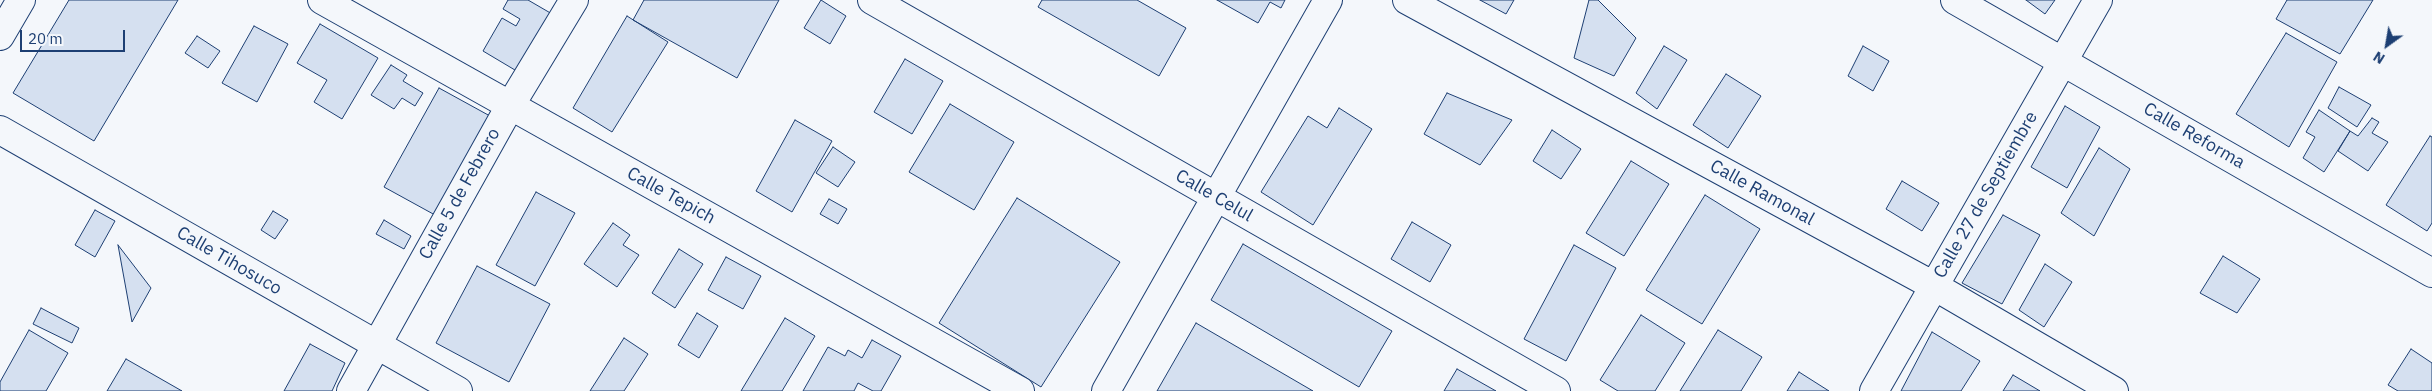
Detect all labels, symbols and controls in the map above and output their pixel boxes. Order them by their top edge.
scale bar [22,20,128,52]
north arrow [2362,20,2412,70]
text: 20 m [28,29,63,48]
text: N [2370,47,2388,68]
street label: Calle Reforma [2139,98,2249,174]
street label: Calle 27 de Septiembre [1929,108,2043,282]
street label: Calle 5 de Febrero [415,124,505,264]
street label: Calle Ramonal [1706,155,1818,231]
street label: Calle Tepich [623,163,719,229]
street label: Calle Celul [1171,165,1257,227]
street label: Calle Tihosuco [173,222,285,300]

